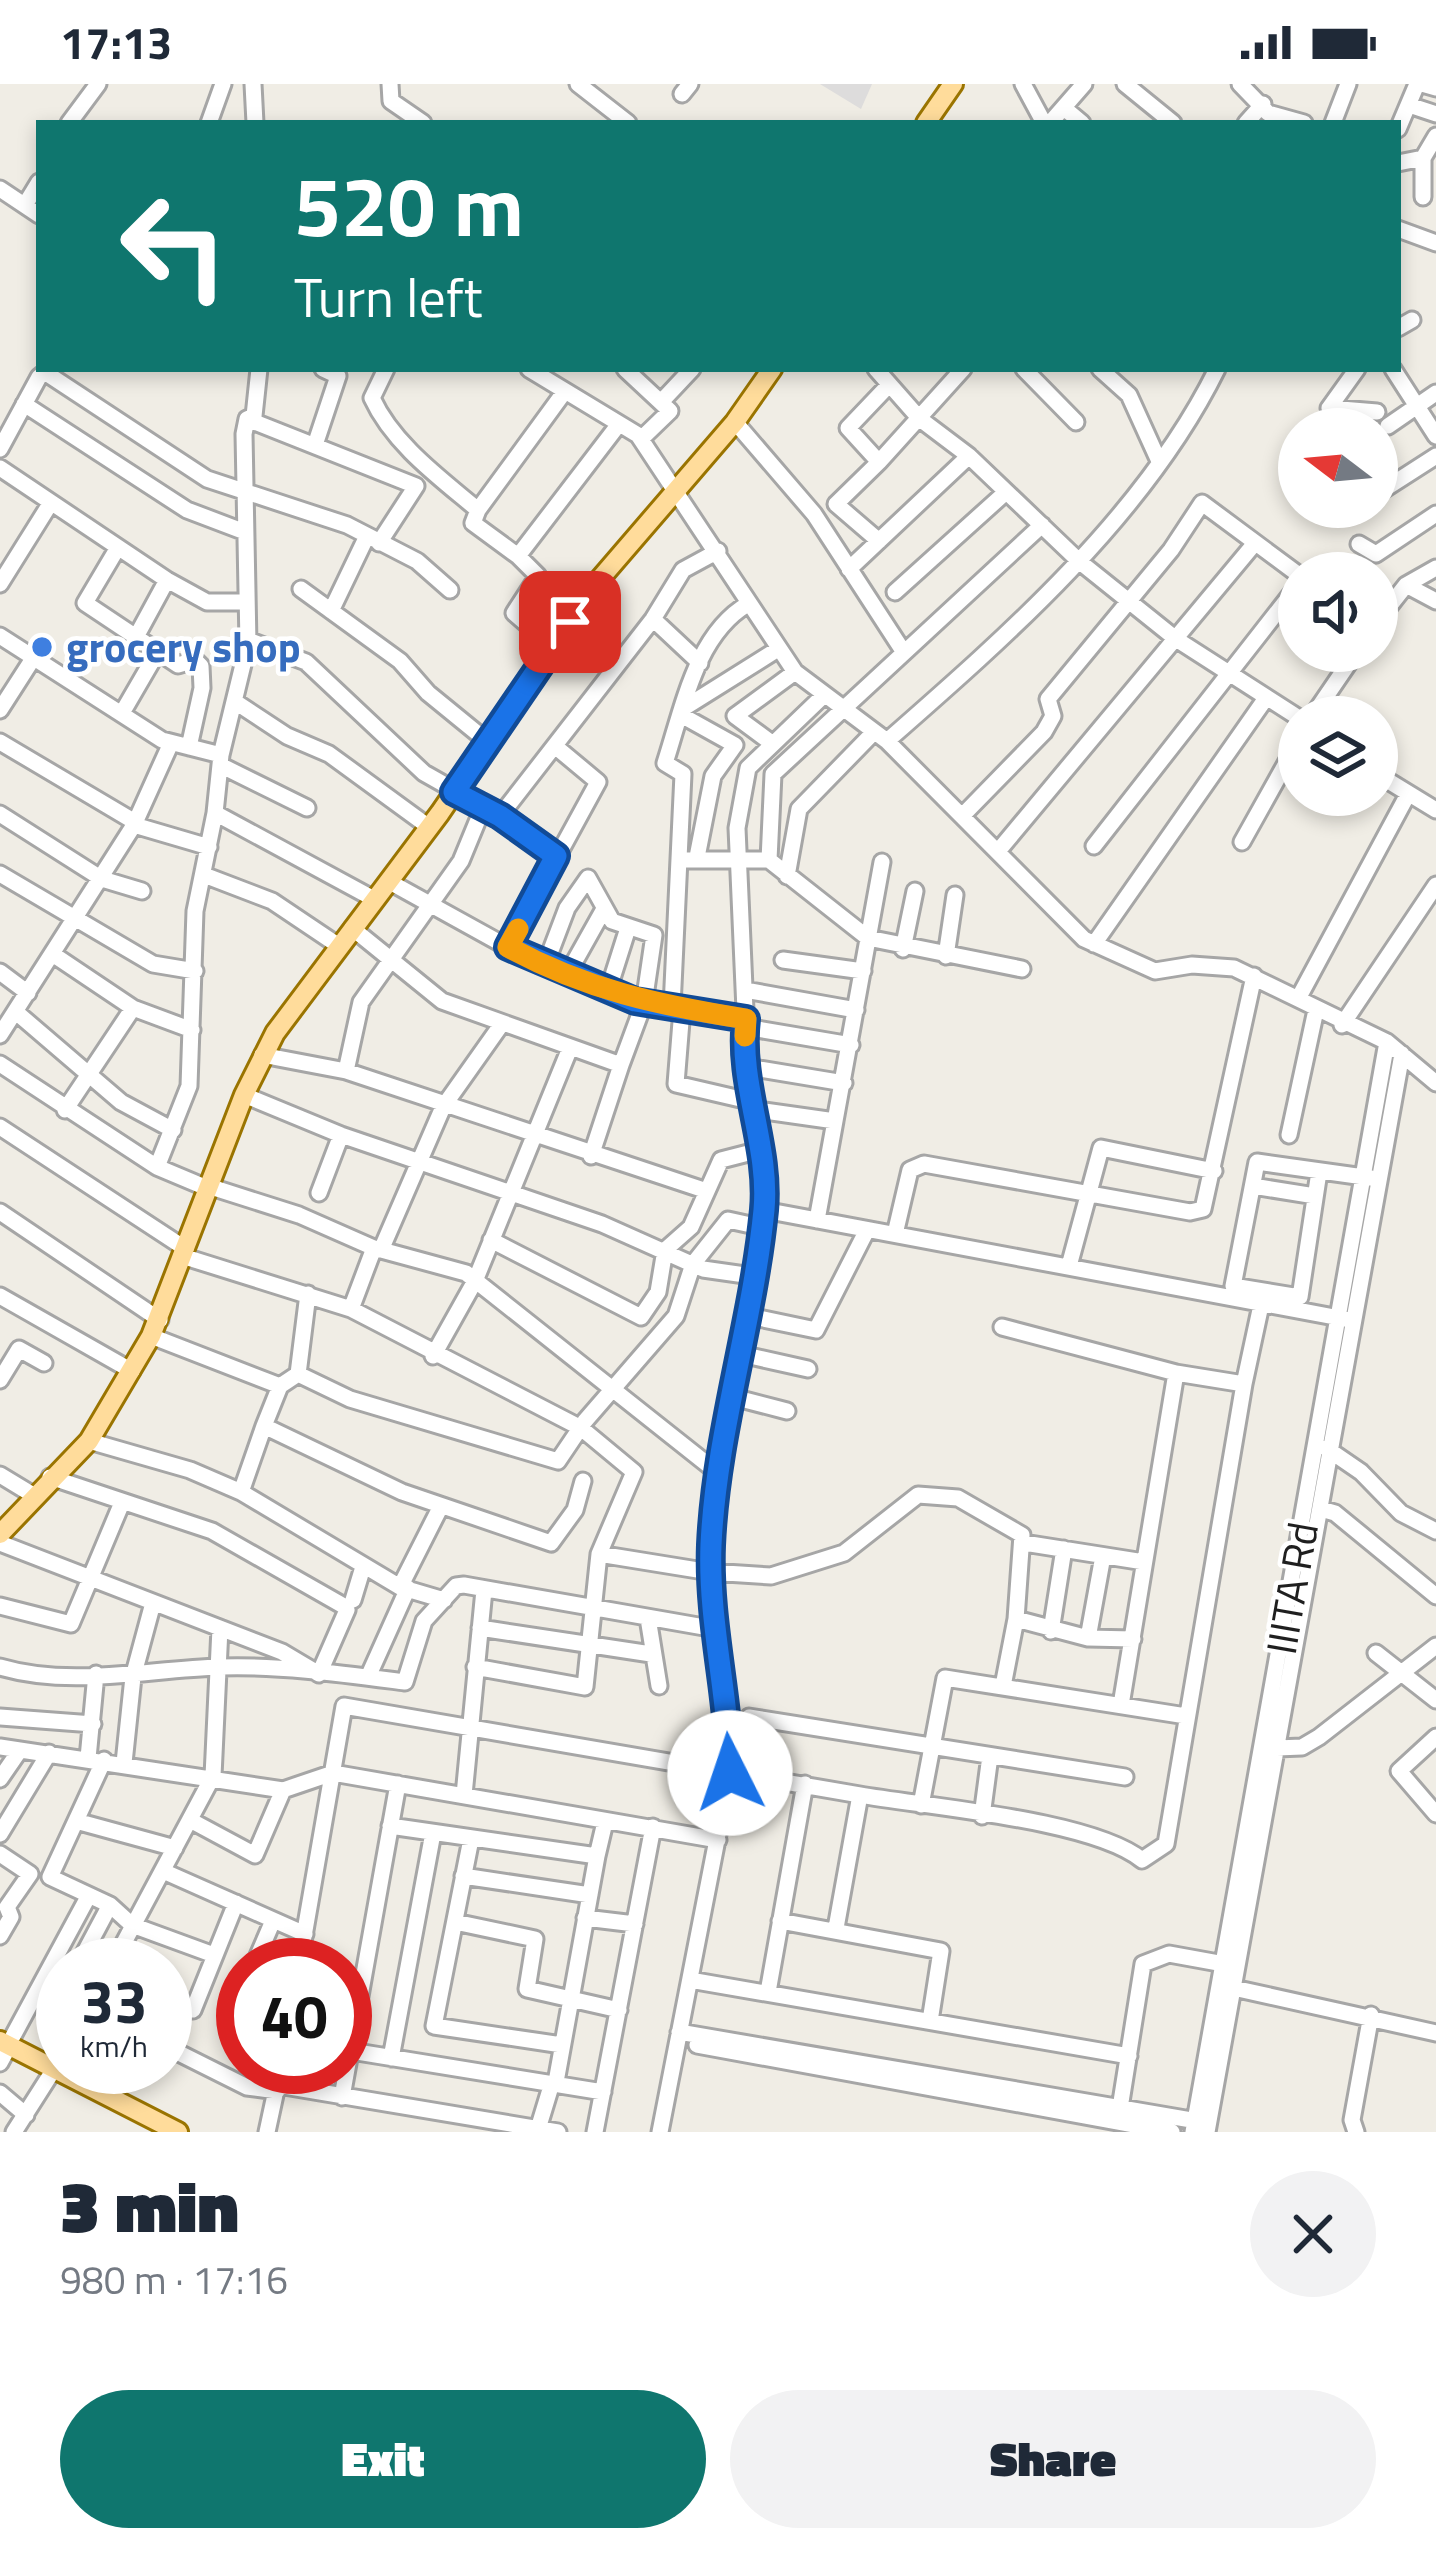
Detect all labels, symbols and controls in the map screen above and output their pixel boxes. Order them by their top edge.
text: 17:13 [60,8,172,76]
text: 520 m [294,141,524,269]
icon: left [96,168,252,324]
text: Turn left [294,256,483,338]
north arrow [1278,408,1398,528]
map controls [1278,408,1398,816]
button: sound [1278,552,1398,672]
pin [519,571,621,673]
icon: arrive [537,589,603,655]
place label: grocery shop [66,614,301,678]
marker: grocery shop [29,634,55,660]
button: layers [1278,696,1398,816]
street label: IIITA Rd [1248,1517,1334,1659]
position arrow [667,1710,793,1836]
speed limit sign: 40 [216,1938,372,2094]
text: 33 [80,1955,148,2046]
text: km/h [80,2023,148,2069]
text: 3 min [60,2150,239,2260]
button: close [1250,2171,1376,2297]
text: 980 m · 17:16 [60,2250,288,2309]
button: Exit [60,2390,706,2528]
button: Share [730,2390,1376,2528]

